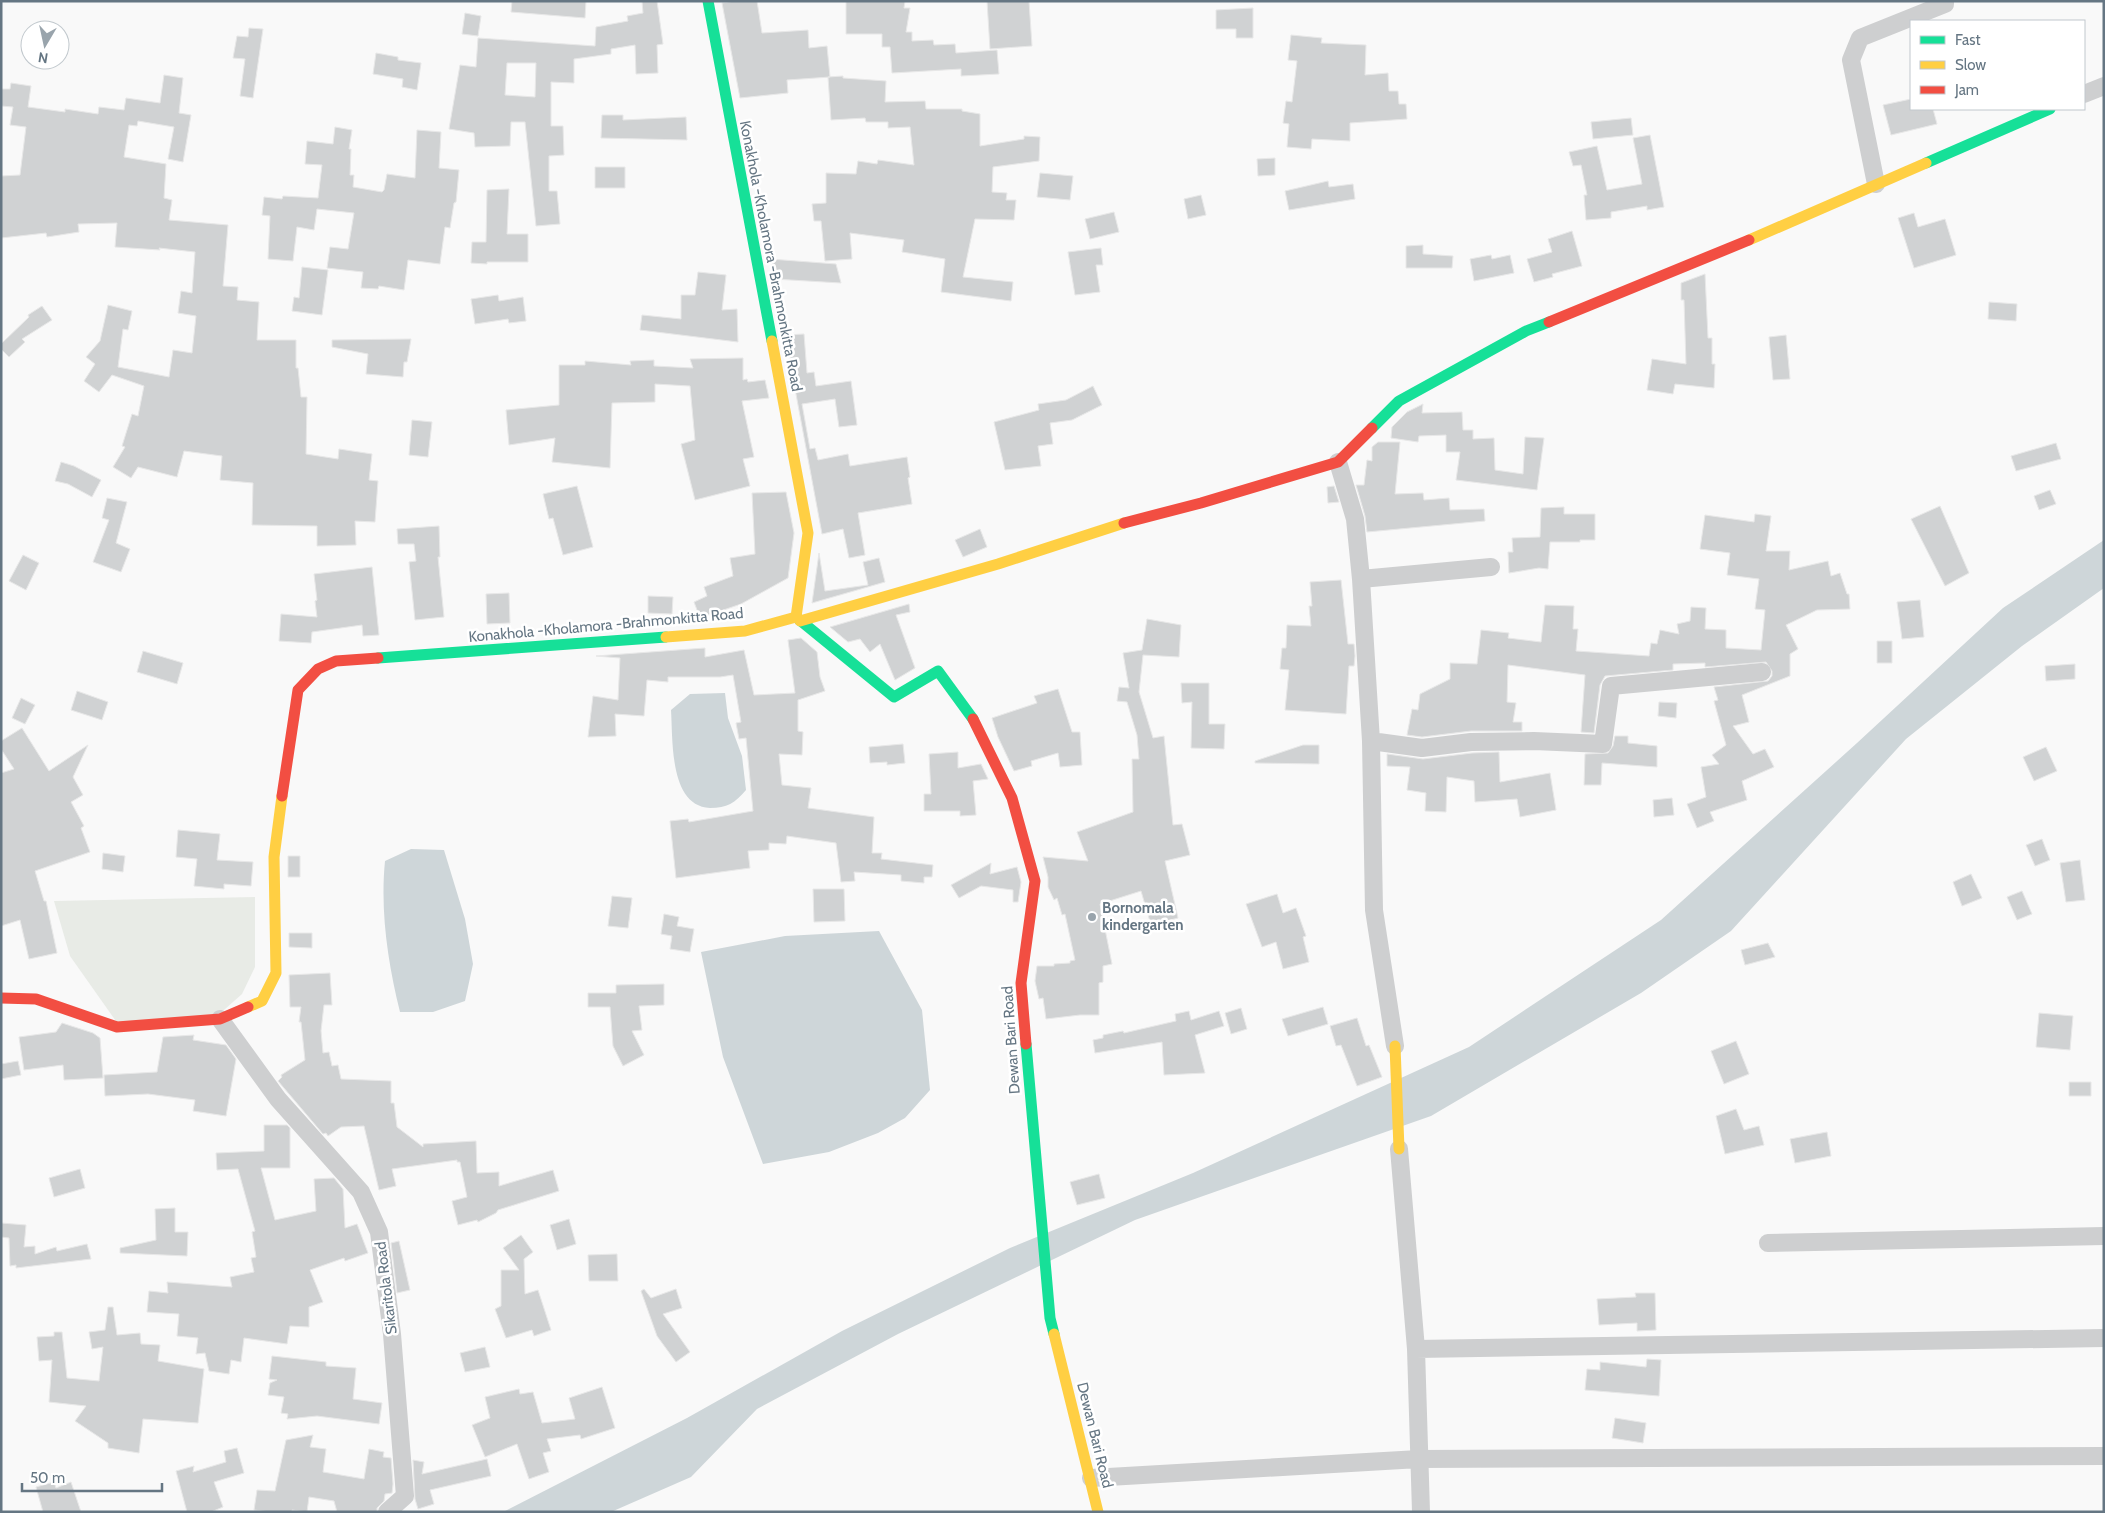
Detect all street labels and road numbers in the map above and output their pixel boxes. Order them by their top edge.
street label: Konakhola -Kholamora -Brahmonkitta Road [736,119,806,393]
street label: Konakhola -Kholamora -Brahmonkitta Road [468,604,744,646]
street label: Dewan Bari Road [998,985,1024,1095]
street label: Sikaritola Road [371,1240,401,1336]
street label: Dewan Bari Road [1073,1380,1117,1490]

